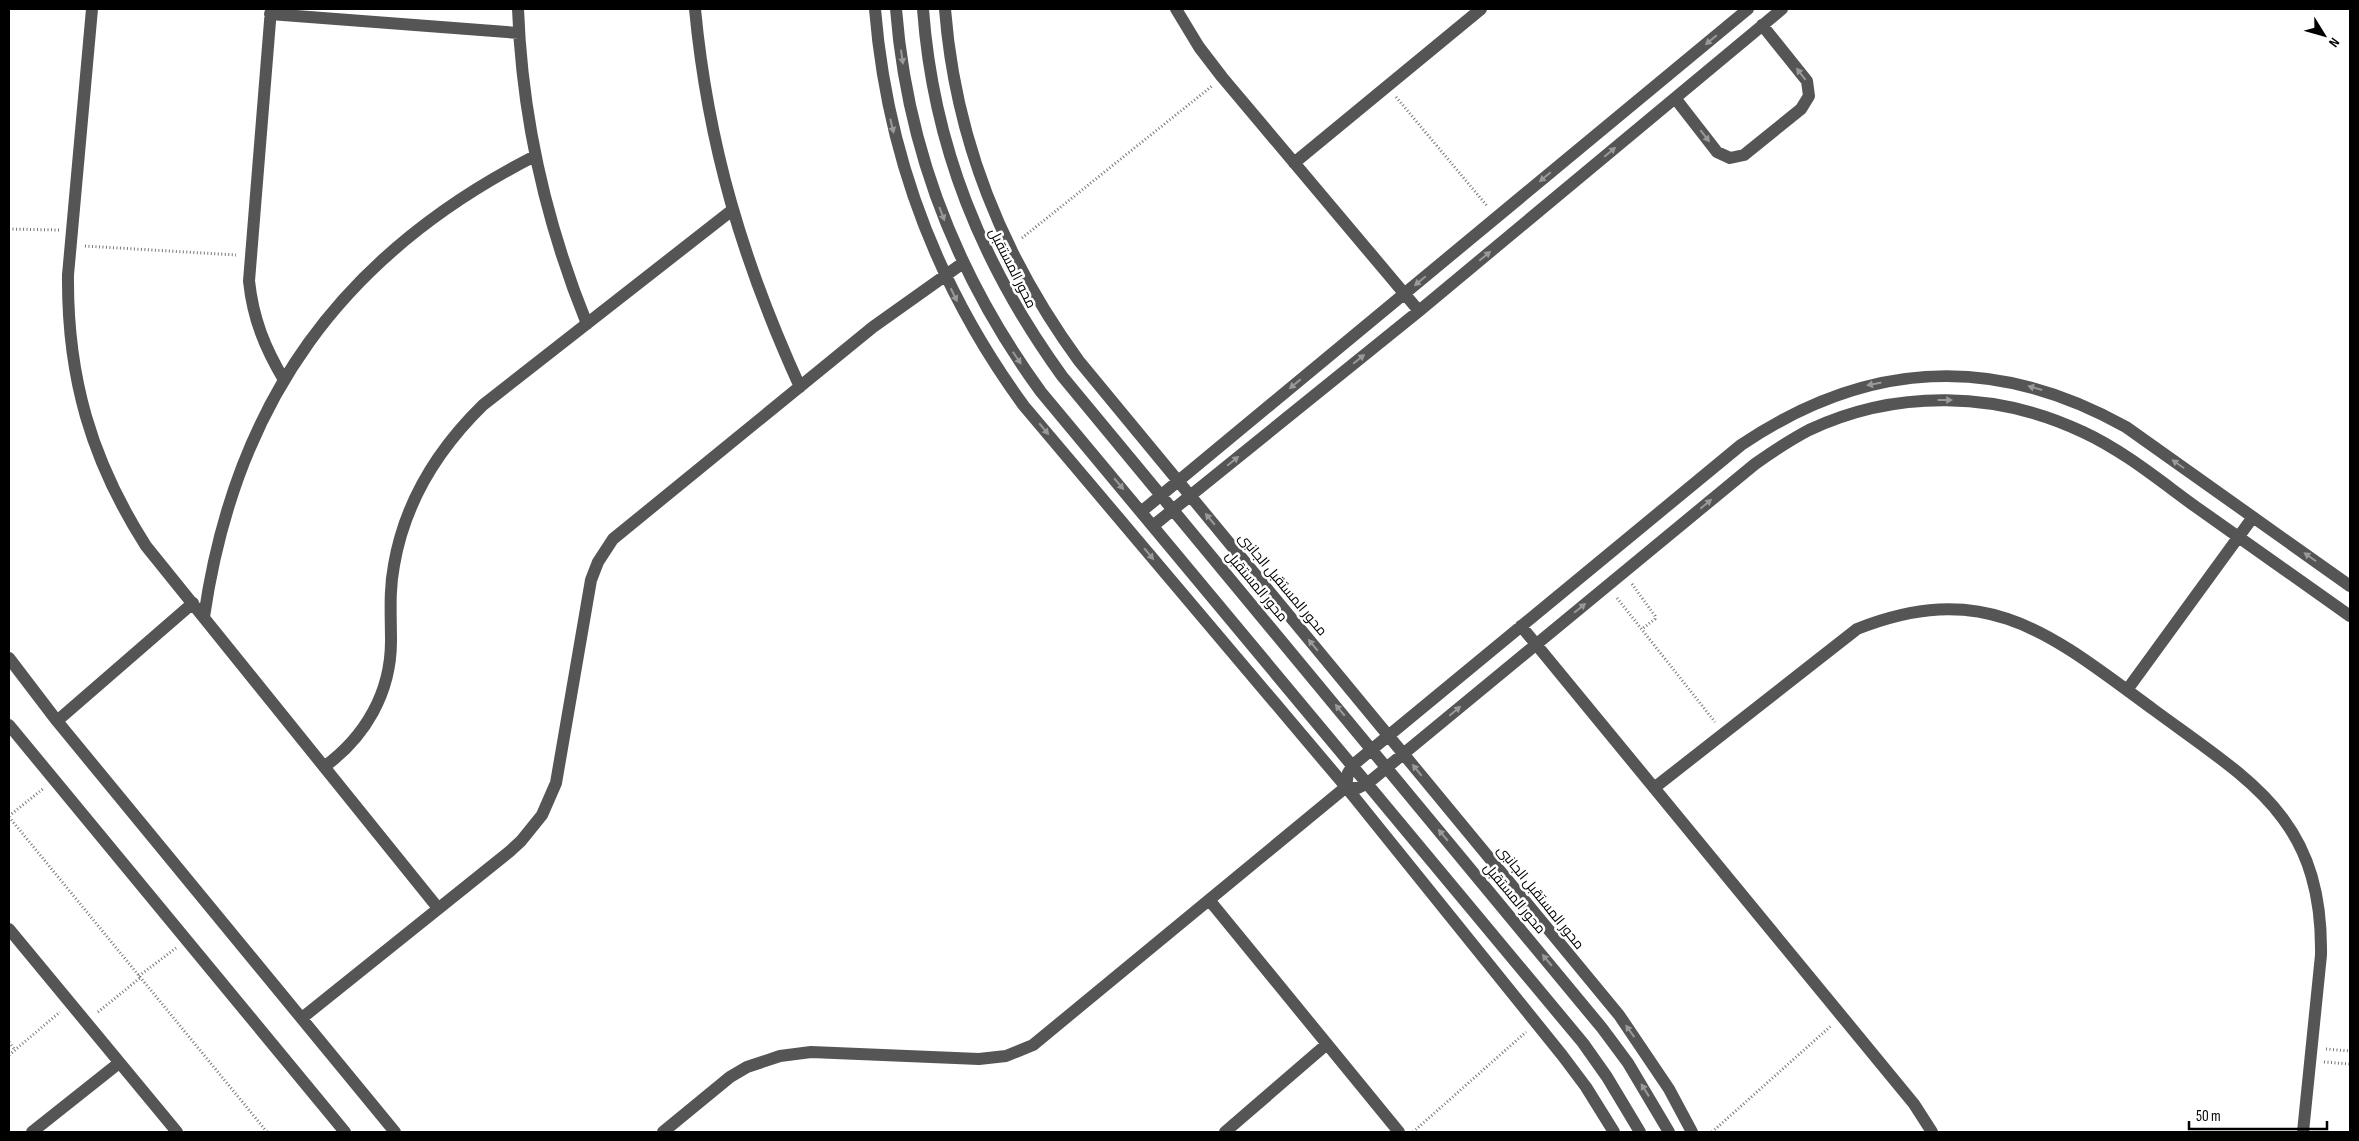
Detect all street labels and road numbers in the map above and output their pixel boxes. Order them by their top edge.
street label: محور المستقبل [985,225,1040,311]
street label: محور المستقبل الجانبى [1235,529,1331,639]
street label: محور المستقبل [1222,547,1292,625]
street label: محور المستقبل الجانبى [1494,842,1588,952]
street label: محور المستقبل [1480,859,1550,937]

